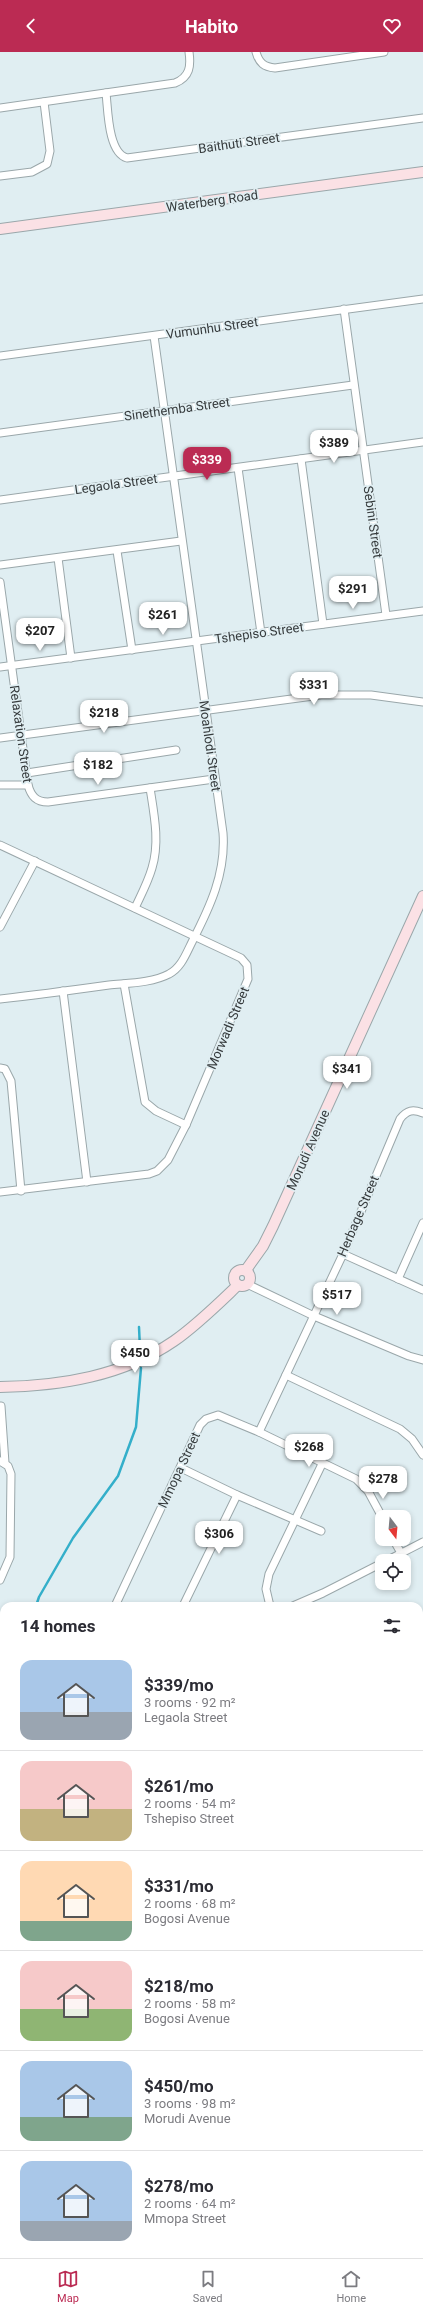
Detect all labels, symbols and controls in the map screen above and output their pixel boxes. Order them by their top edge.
icon: back [20,15,42,37]
icon: heart [381,15,403,37]
text: Habito [185,16,238,37]
street label: Baithuti Street [197,130,281,156]
street label: Waterberg Road [165,187,259,215]
street label: Vumunhu Street [165,314,259,342]
street label: Sinethemba Street [123,394,231,424]
pin: $389 [310,430,358,464]
text: $389 [319,435,349,450]
pin: $339 [183,447,231,481]
text: $339 [192,452,222,467]
street label: Legaola Street [74,471,158,497]
street label: Sebini Street [360,485,386,559]
pin: $291 [329,576,377,610]
text: $291 [338,581,368,596]
pin: $261 [139,602,187,636]
text: $261 [148,607,178,622]
pin: $207 [16,618,64,652]
street label: Tshepiso Street [213,619,305,647]
text: $207 [25,623,55,638]
pin: $331 [290,672,338,706]
text: $331 [299,677,329,692]
street label: Relaxation Street [7,684,35,784]
pin: $218 [80,700,128,734]
street label: Moahlodi Street [196,700,224,792]
text: $218 [89,705,119,720]
pin: $182 [74,752,122,786]
text: $182 [83,757,113,772]
street label: Morwadi Street [204,985,252,1071]
pin: $341 [323,1056,371,1090]
text: $341 [332,1061,362,1076]
street label: Morudi Avenue [284,1107,332,1193]
street label: Herbage Street [334,1173,382,1259]
pin: $517 [313,1282,361,1316]
text: $517 [322,1287,352,1302]
pin: $450 [111,1340,159,1374]
text: $450 [120,1345,150,1360]
street label: Mmopa Street [155,1430,203,1510]
pin: $268 [285,1434,333,1468]
text: $268 [294,1439,324,1454]
pin: $278 [359,1466,407,1500]
text: $278 [368,1471,398,1486]
north arrow [375,1510,411,1546]
map controls [375,1510,411,1590]
pin: $306 [195,1521,243,1555]
text: $306 [204,1526,234,1541]
button: locate [375,1554,411,1590]
icon: filters [381,1615,403,1637]
text: 14 homes [20,1616,96,1636]
text: $339/mo [144,1675,214,1695]
icon: home [52,1676,100,1724]
text: 3 rooms · 92 m² [144,1695,236,1710]
text: Legaola Street [144,1710,227,1725]
text: $261/mo [144,1776,214,1796]
icon: home [52,1777,100,1825]
text: 2 rooms · 54 m² [144,1796,236,1811]
text: Tshepiso Street [144,1811,234,1826]
text: $331/mo [144,1876,214,1896]
icon: home [52,1877,100,1925]
text: 2 rooms · 68 m² [144,1896,236,1911]
text: Bogosi Avenue [144,1911,230,1926]
text: $218/mo [144,1976,214,1996]
icon: home [52,1977,100,2025]
text: 2 rooms · 58 m² [144,1996,236,2011]
text: Bogosi Avenue [144,2011,230,2026]
text: $450/mo [144,2076,214,2096]
icon: home [52,2077,100,2125]
text: 3 rooms · 98 m² [144,2096,236,2111]
text: Morudi Avenue [144,2111,231,2126]
text: $278/mo [144,2176,214,2196]
icon: home [52,2177,100,2225]
text: 2 rooms · 64 m² [144,2196,236,2211]
text: Mmopa Street [144,2211,226,2226]
tab: Map [57,2268,79,2305]
tab: Saved [193,2268,223,2305]
tab: Home [336,2268,366,2305]

